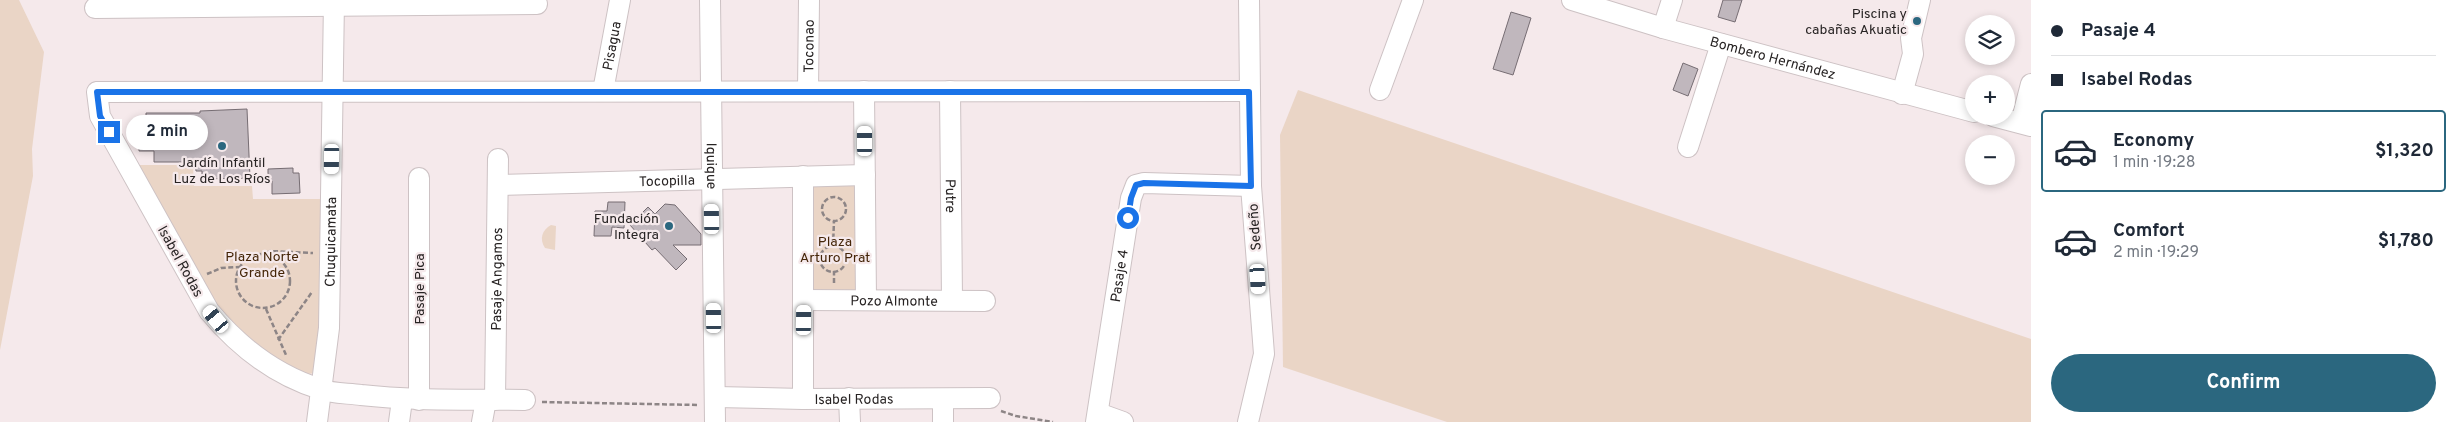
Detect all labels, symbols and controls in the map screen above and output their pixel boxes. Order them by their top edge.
place label: Piscina y cabañas Akuatic [1805,6,1907,39]
marker: Piscina y cabañas Akuatic [1911,15,1923,27]
map controls [1965,15,2015,185]
button: layers [1965,15,2015,65]
street label: Toconao [801,19,819,73]
text: Pasaje 4 [2081,19,2156,43]
street label: Pisagua [600,20,626,72]
street label: Bombero Hernández [1708,34,1837,84]
text: Isabel Rodas [2081,68,2193,92]
button: + [1965,75,2015,125]
callout: 2 min [126,114,209,150]
route end [98,121,120,143]
text: 2 min [146,122,188,142]
car [857,126,872,156]
icon: car [2053,129,2098,174]
text: Economy [2113,129,2194,153]
button: − [1965,135,2015,185]
text: $1,320 [2375,139,2434,163]
marker: Jardín Infantil Luz de Los Ríos [216,140,228,152]
street label: Iquique [702,143,719,189]
car [324,144,339,174]
text: 1 min · 19:28 [2113,153,2196,173]
place label: Jardín Infantil Luz de Los Ríos [173,155,271,188]
street label: Tocopilla [639,173,695,191]
street label: Putre [941,179,958,213]
street label: Chuquicamata [323,197,341,287]
street label: Sedeño [1245,203,1266,251]
car [704,204,719,234]
route start [1117,207,1139,229]
place label: Fundación Integra [594,211,659,244]
icon: car [2053,219,2098,264]
text: Comfort [2113,219,2185,243]
marker: Fundación Integra [663,220,675,232]
street label: Isabel Rodas [153,223,206,300]
street label: Pasaje Angamos [489,227,507,331]
text: $1,780 [2378,229,2434,253]
park label: Plaza Arturo Prat [800,234,870,267]
text: 2 min · 19:29 [2113,243,2199,263]
street label: Pasaje 4 [1108,248,1133,304]
park label: Plaza Norte Grande [225,249,299,282]
street label: Pasaje Pica [412,253,429,325]
car [1249,264,1266,294]
street label: Pozo Almonte [850,293,938,311]
car [200,303,231,335]
car [706,303,721,333]
car [796,305,811,335]
button: Confirm [2051,354,2436,412]
street label: Isabel Rodas [814,392,894,409]

